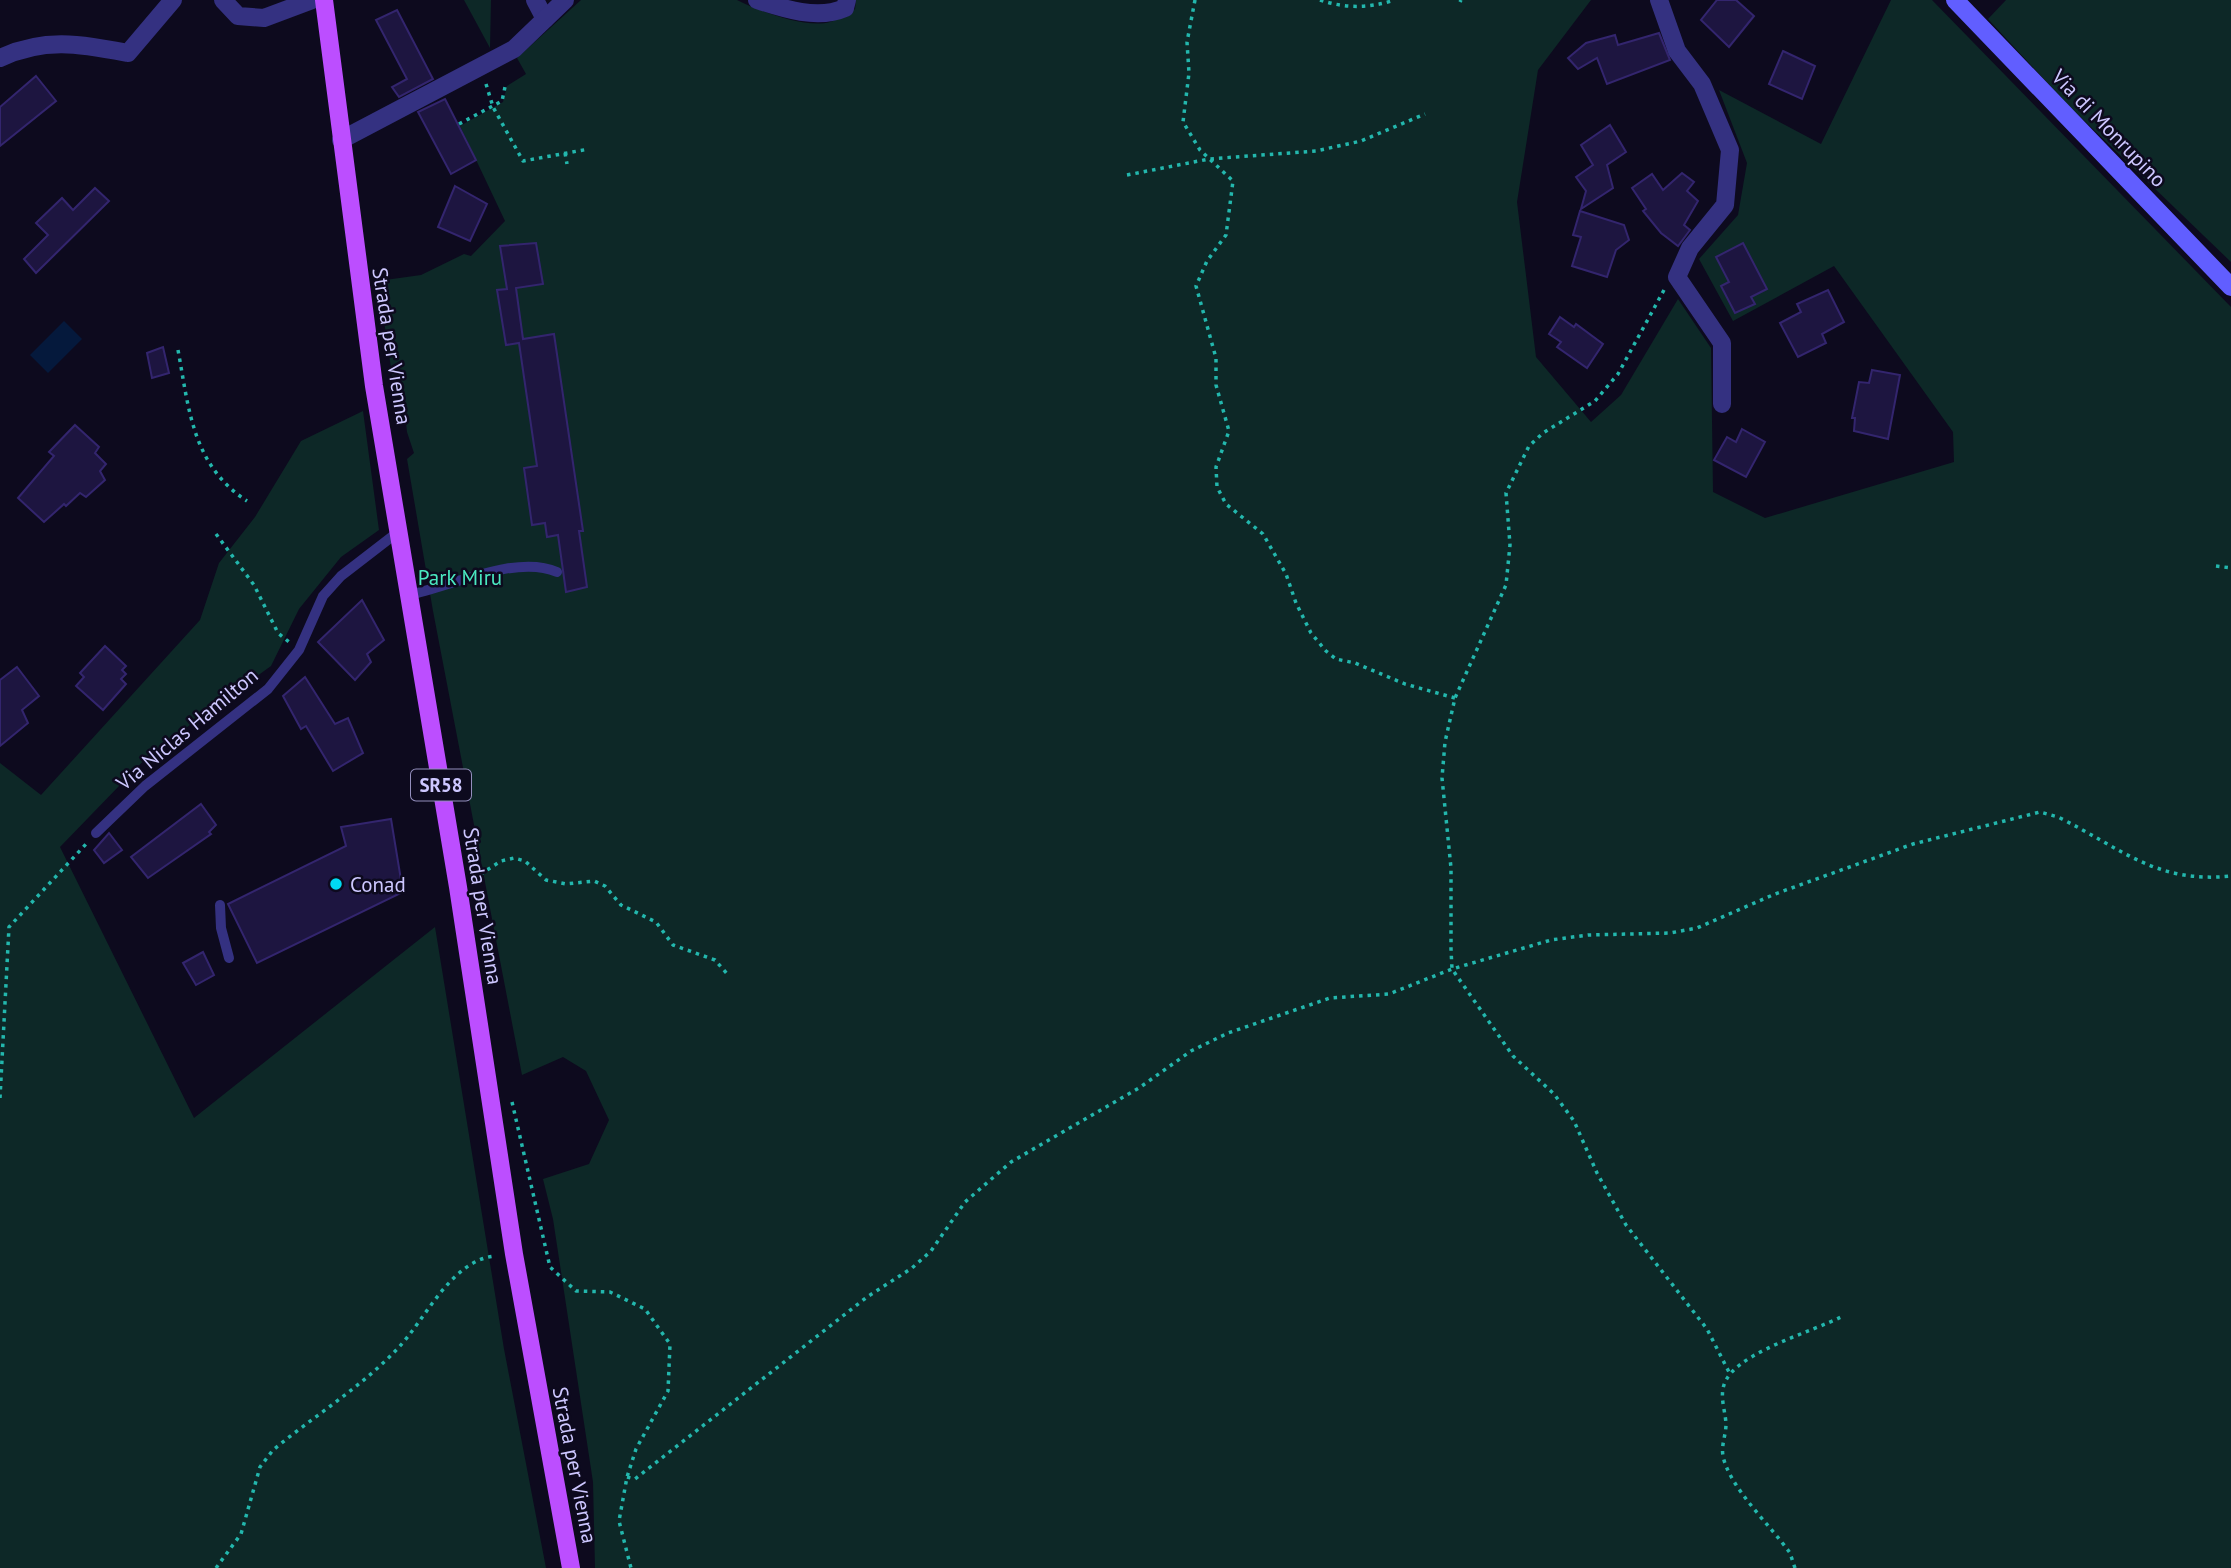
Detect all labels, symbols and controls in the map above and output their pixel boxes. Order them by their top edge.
street label: Via di Monrupino [2045,63,2172,193]
street label: Strada per Vienna [366,265,418,427]
park label: Park Miru [418,564,502,591]
street label: Via Niclas Hamilton [110,662,263,797]
road number: SR58 [411,770,471,800]
street label: Strada per Vienna [457,825,509,987]
place label: Conad [350,871,406,898]
marker: Conad [328,876,344,892]
street label: Strada per Vienna [547,1384,603,1546]

